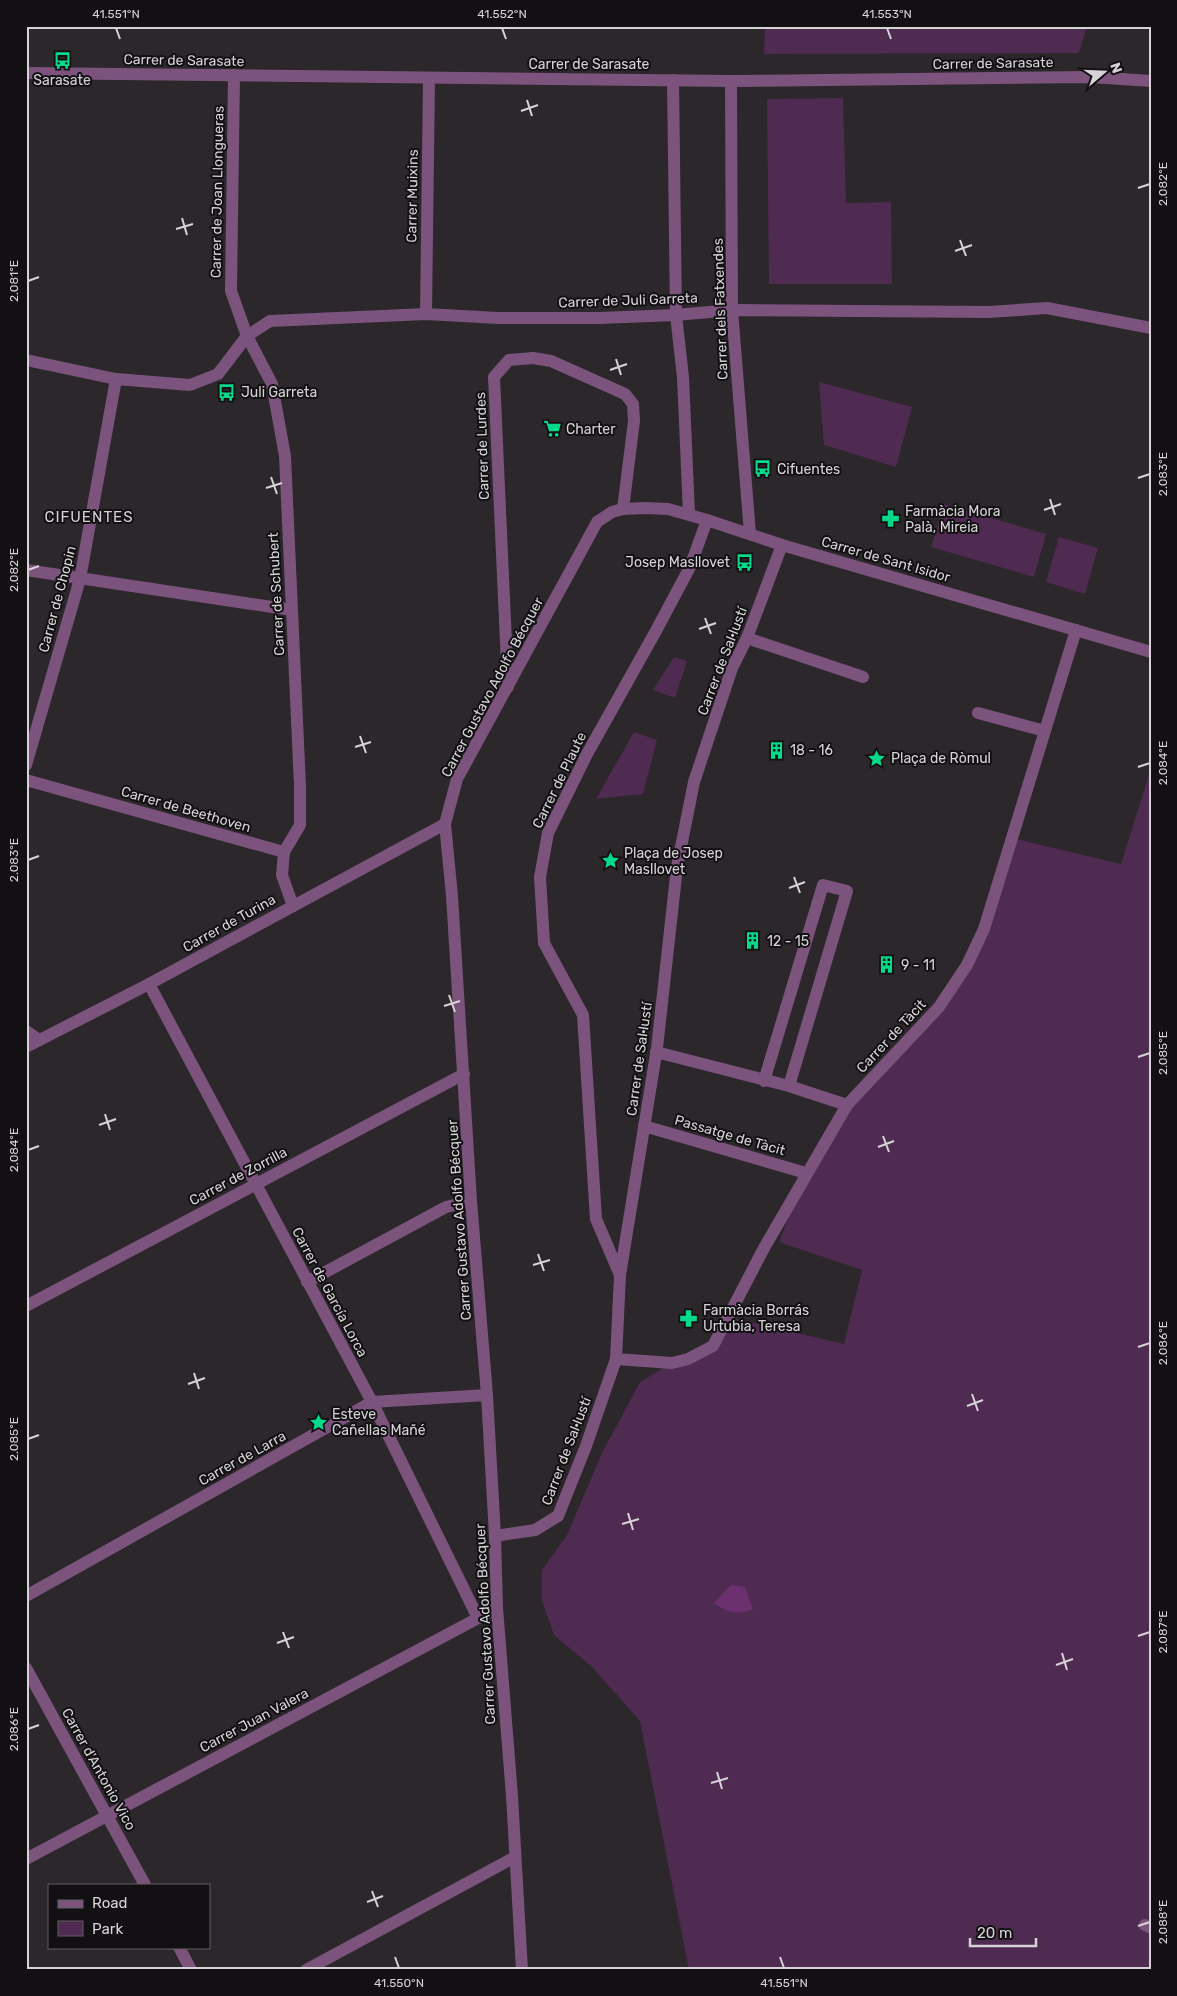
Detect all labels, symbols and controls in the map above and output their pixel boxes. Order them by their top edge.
text: 41.551°N [92,7,140,21]
text: 41.552°N [477,7,527,21]
text: 41.553°N [862,7,912,21]
north arrow [1080,48,1130,98]
bus stop icon: Sarasate [52,50,72,70]
street label: Carrer de Sarasate [123,51,245,70]
street label: Carrer de Sarasate [932,54,1054,73]
street label: Carrer de Sarasate [529,56,650,73]
text: N [1106,60,1125,75]
place label: Sarasate [33,72,91,89]
street label: Carrer de Joan Llongueras [207,106,228,278]
street label: Carrer Muixins [403,149,422,243]
text: 2.082°E [1156,162,1170,206]
street label: Carrer dels Fatxendes [710,238,731,380]
text: 2.081°E [7,260,21,302]
street label: Carrer de Juli Garreta [558,290,698,311]
bus stop icon: Juli Garreta [217,382,237,402]
place label: Juli Garreta [241,384,317,401]
street label: Carrer de Lurdes [472,392,493,500]
supermarket icon: Charter [542,419,562,439]
place label: Charter [566,421,616,438]
text: 2.083°E [1156,452,1170,496]
bus stop icon: Cifuentes [753,459,773,479]
place label: Cifuentes [777,461,840,478]
place label: Farmàcia Mora Palà, Mireia [905,503,1000,536]
district label: CIFUENTES [45,508,133,526]
pharmacy icon: Farmàcia Mora Palà, Mireia [881,509,901,529]
street label: Carrer de Schubert [265,531,288,656]
street label: Carrer de Sant Isidor [820,533,953,586]
street label: Carrer de Chopin [35,544,80,654]
text: 2.082°E [7,548,21,592]
bus stop icon: Josep Masllovet [734,552,754,572]
place label: Josep Masllovet [625,554,731,571]
street label: Carrer Gustavo Adolfo Bécquer [438,594,547,780]
street label: Carrer de Sal·lustí [694,604,751,718]
street label: Carrer de Plaute [529,729,590,831]
building icon: 18 - 16 [766,740,786,760]
text: 2.084°E [1156,741,1170,785]
place label: 18 - 16 [790,742,833,759]
place icon: Plaça de Ròmul [867,748,887,768]
place label: Plaça de Ròmul [891,750,991,767]
street label: Carrer de Beethoven [119,783,253,836]
text: 2.083°E [7,838,21,882]
place label: Plaça de Josep Masllovet [624,845,723,878]
place icon: Plaça de Josep Masllovet [600,851,620,871]
street label: Carrer de Turina [180,891,279,956]
building icon: 12 - 15 [743,931,763,951]
place label: 12 - 15 [767,933,809,950]
building icon: 9 - 11 [877,955,897,975]
place label: 9 - 11 [901,957,935,974]
street label: Carrer de Tàcit [853,996,930,1077]
street label: Carrer de Sal·lustí [623,1001,656,1117]
text: 2.085°E [1156,1031,1170,1075]
street label: Passatge de Tàcit [673,1112,787,1160]
street label: Carrer Gustavo Adolfo Bécquer [444,1118,475,1321]
text: 2.084°E [7,1128,21,1172]
street label: Carrer de Zorrilla [186,1144,290,1209]
street label: Carrer de García Lorca [288,1224,371,1360]
place label: Farmàcia Borrás Urtubia, Teresa [703,1302,809,1335]
pharmacy icon: Farmàcia Borrás Urtubia, Teresa [679,1308,699,1328]
text: 2.086°E [1156,1321,1170,1365]
street label: Carrer de Sal·lustí [538,1394,595,1508]
place label: Esteve Cañellas Mañé [332,1406,426,1439]
place icon: Esteve Cañellas Mañé [308,1412,328,1432]
text: 2.085°E [7,1417,21,1461]
street label: Carrer de Larra [196,1427,289,1489]
street label: Carrer Gustavo Adolfo Bécquer [472,1522,499,1725]
text: 2.087°E [1156,1610,1170,1654]
street label: Carrer Juan Valera [197,1685,311,1756]
street label: Carrer d'Antonio Vico [58,1705,139,1833]
text: 2.086°E [7,1707,21,1751]
legend [48,1884,210,1948]
text: Road [92,1894,128,1912]
text: 2.088°E [1156,1900,1170,1944]
scale bar [970,1916,1036,1948]
text: Park [92,1920,123,1938]
text: 20 m [977,1924,1012,1942]
text: 41.550°N [374,1976,424,1990]
text: 41.551°N [760,1976,808,1990]

